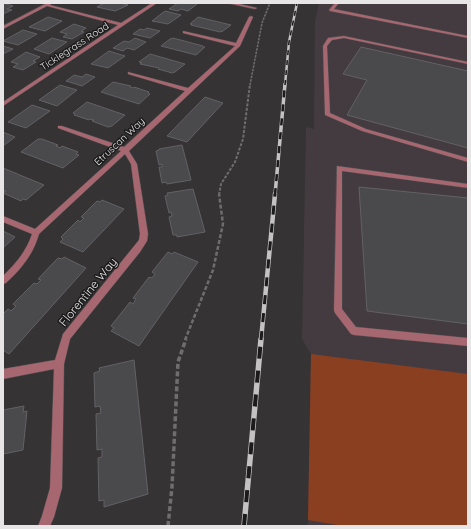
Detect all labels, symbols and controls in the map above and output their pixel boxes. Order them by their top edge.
street label: Ticklegrass Road [37,19,111,73]
street label: Etruscan Way [91,115,147,168]
street label: Florentine Way [55,254,120,329]

